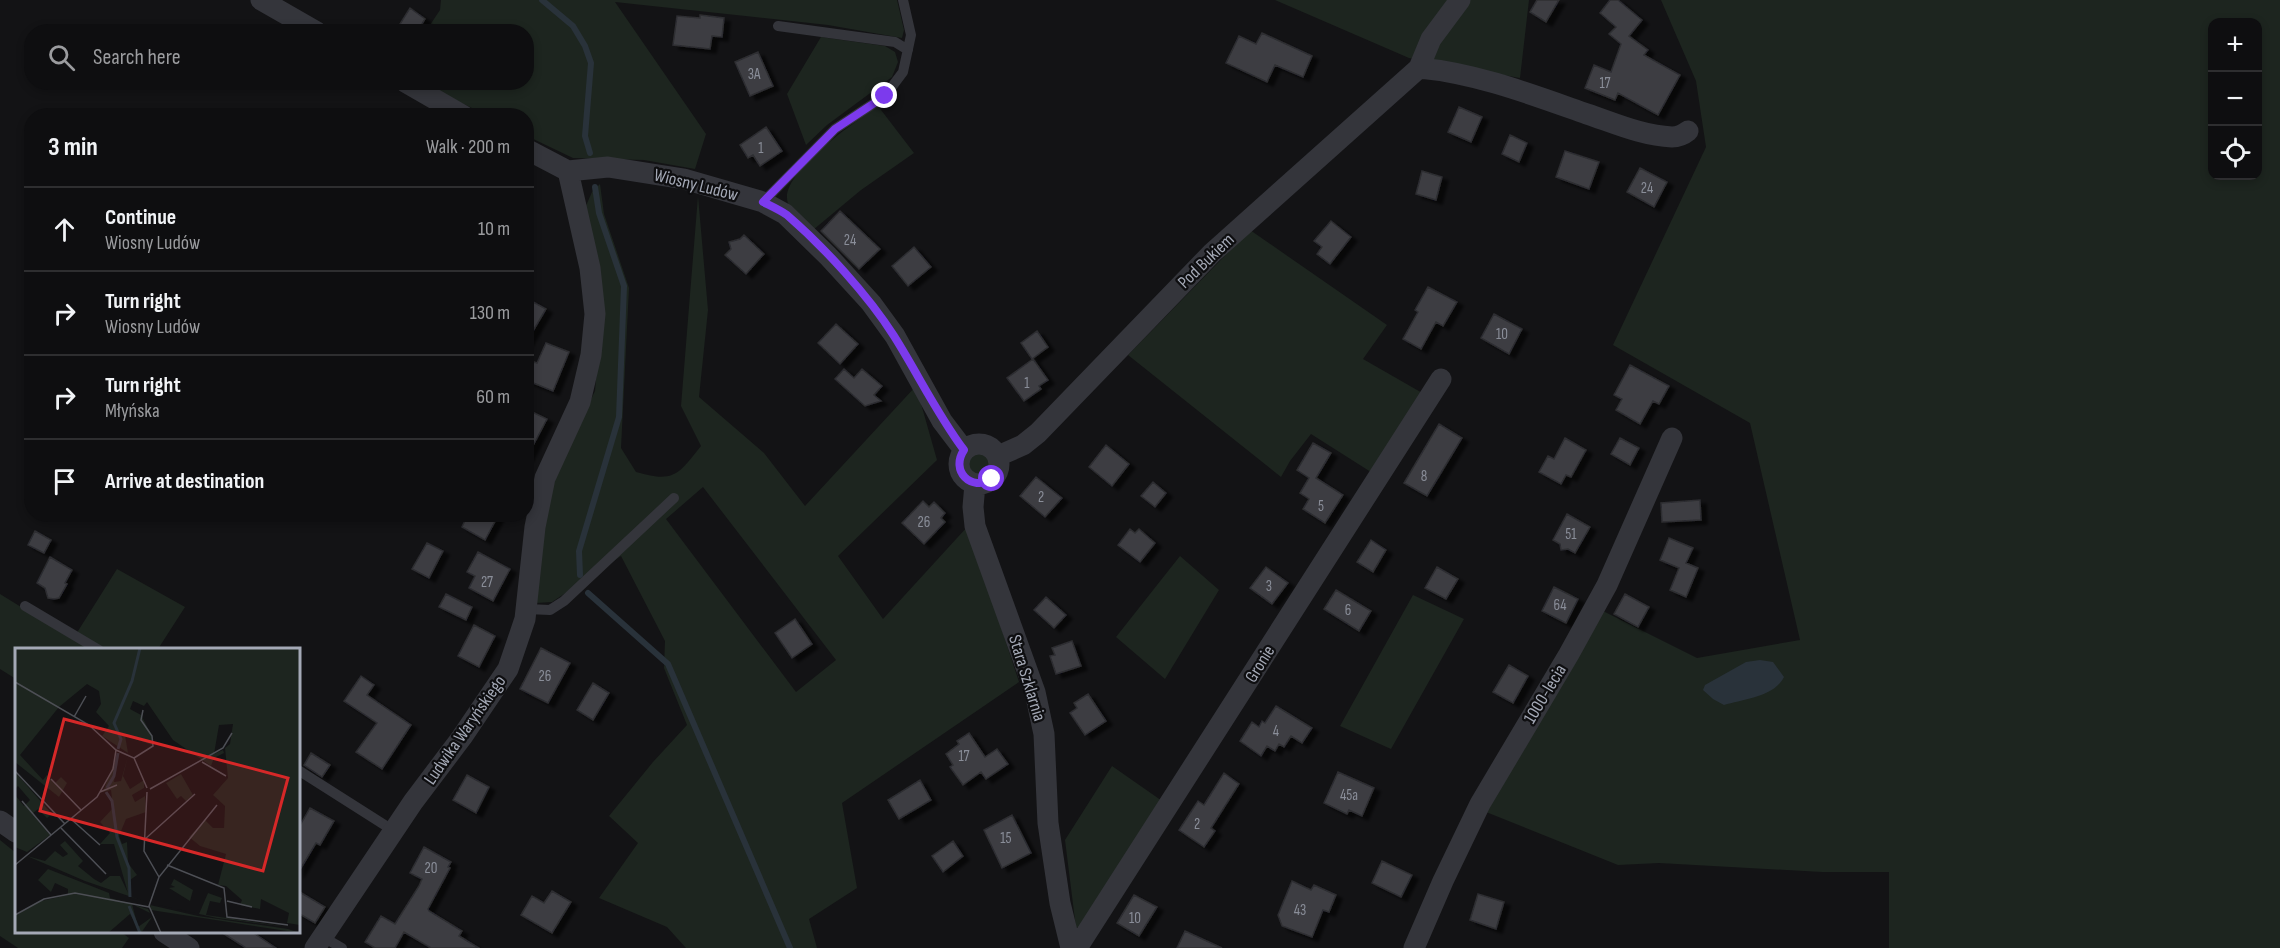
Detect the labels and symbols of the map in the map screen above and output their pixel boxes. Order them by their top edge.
house number: 3A [748,65,761,84]
house number: 17 [1599,74,1611,93]
route end [871,82,897,108]
house number: 1 [758,139,764,158]
street label: Wiosny Ludów [652,164,740,206]
house number: 24 [1641,179,1653,198]
street label: Pod Bukiem [1174,229,1238,293]
house number: 24 [844,231,856,250]
house number: 10 [1496,325,1508,344]
house number: 1 [1024,374,1030,393]
route start [978,465,1004,491]
house number: 8 [1421,467,1427,486]
house number: 2 [1038,488,1044,507]
house number: 5 [1318,497,1324,516]
house number: 26 [918,513,930,532]
house number: 51 [1565,525,1577,544]
house number: 27 [481,573,493,592]
house number: 3 [1266,577,1272,596]
house number: 64 [1553,596,1567,615]
house number: 6 [1345,601,1351,620]
street label: Stara Szklarnia [1004,632,1050,724]
street label: Gronie [1241,642,1279,686]
inset map [15,648,300,933]
street label: 1000-lecia [1519,661,1571,727]
house number: 26 [539,667,551,686]
street label: Ludwika Waryńskiego [420,671,510,789]
house number: 4 [1273,722,1279,741]
house number: 17 [958,747,970,766]
house number: 45a [1340,786,1358,805]
house number: 2 [1194,815,1200,834]
house number: 15 [1000,829,1012,848]
house number: 20 [425,859,437,878]
house number: 43 [1294,901,1306,920]
house number: 10 [1129,909,1141,928]

